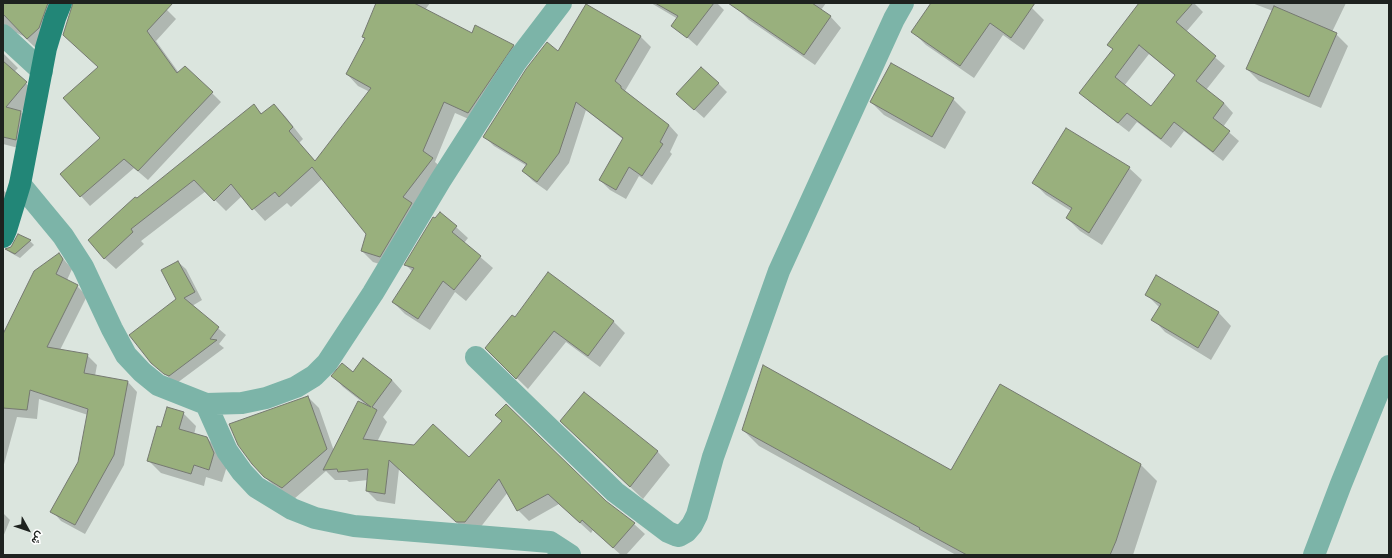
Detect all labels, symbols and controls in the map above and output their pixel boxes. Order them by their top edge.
north arrow [8,510,48,550]
text: ش [28,529,47,547]

